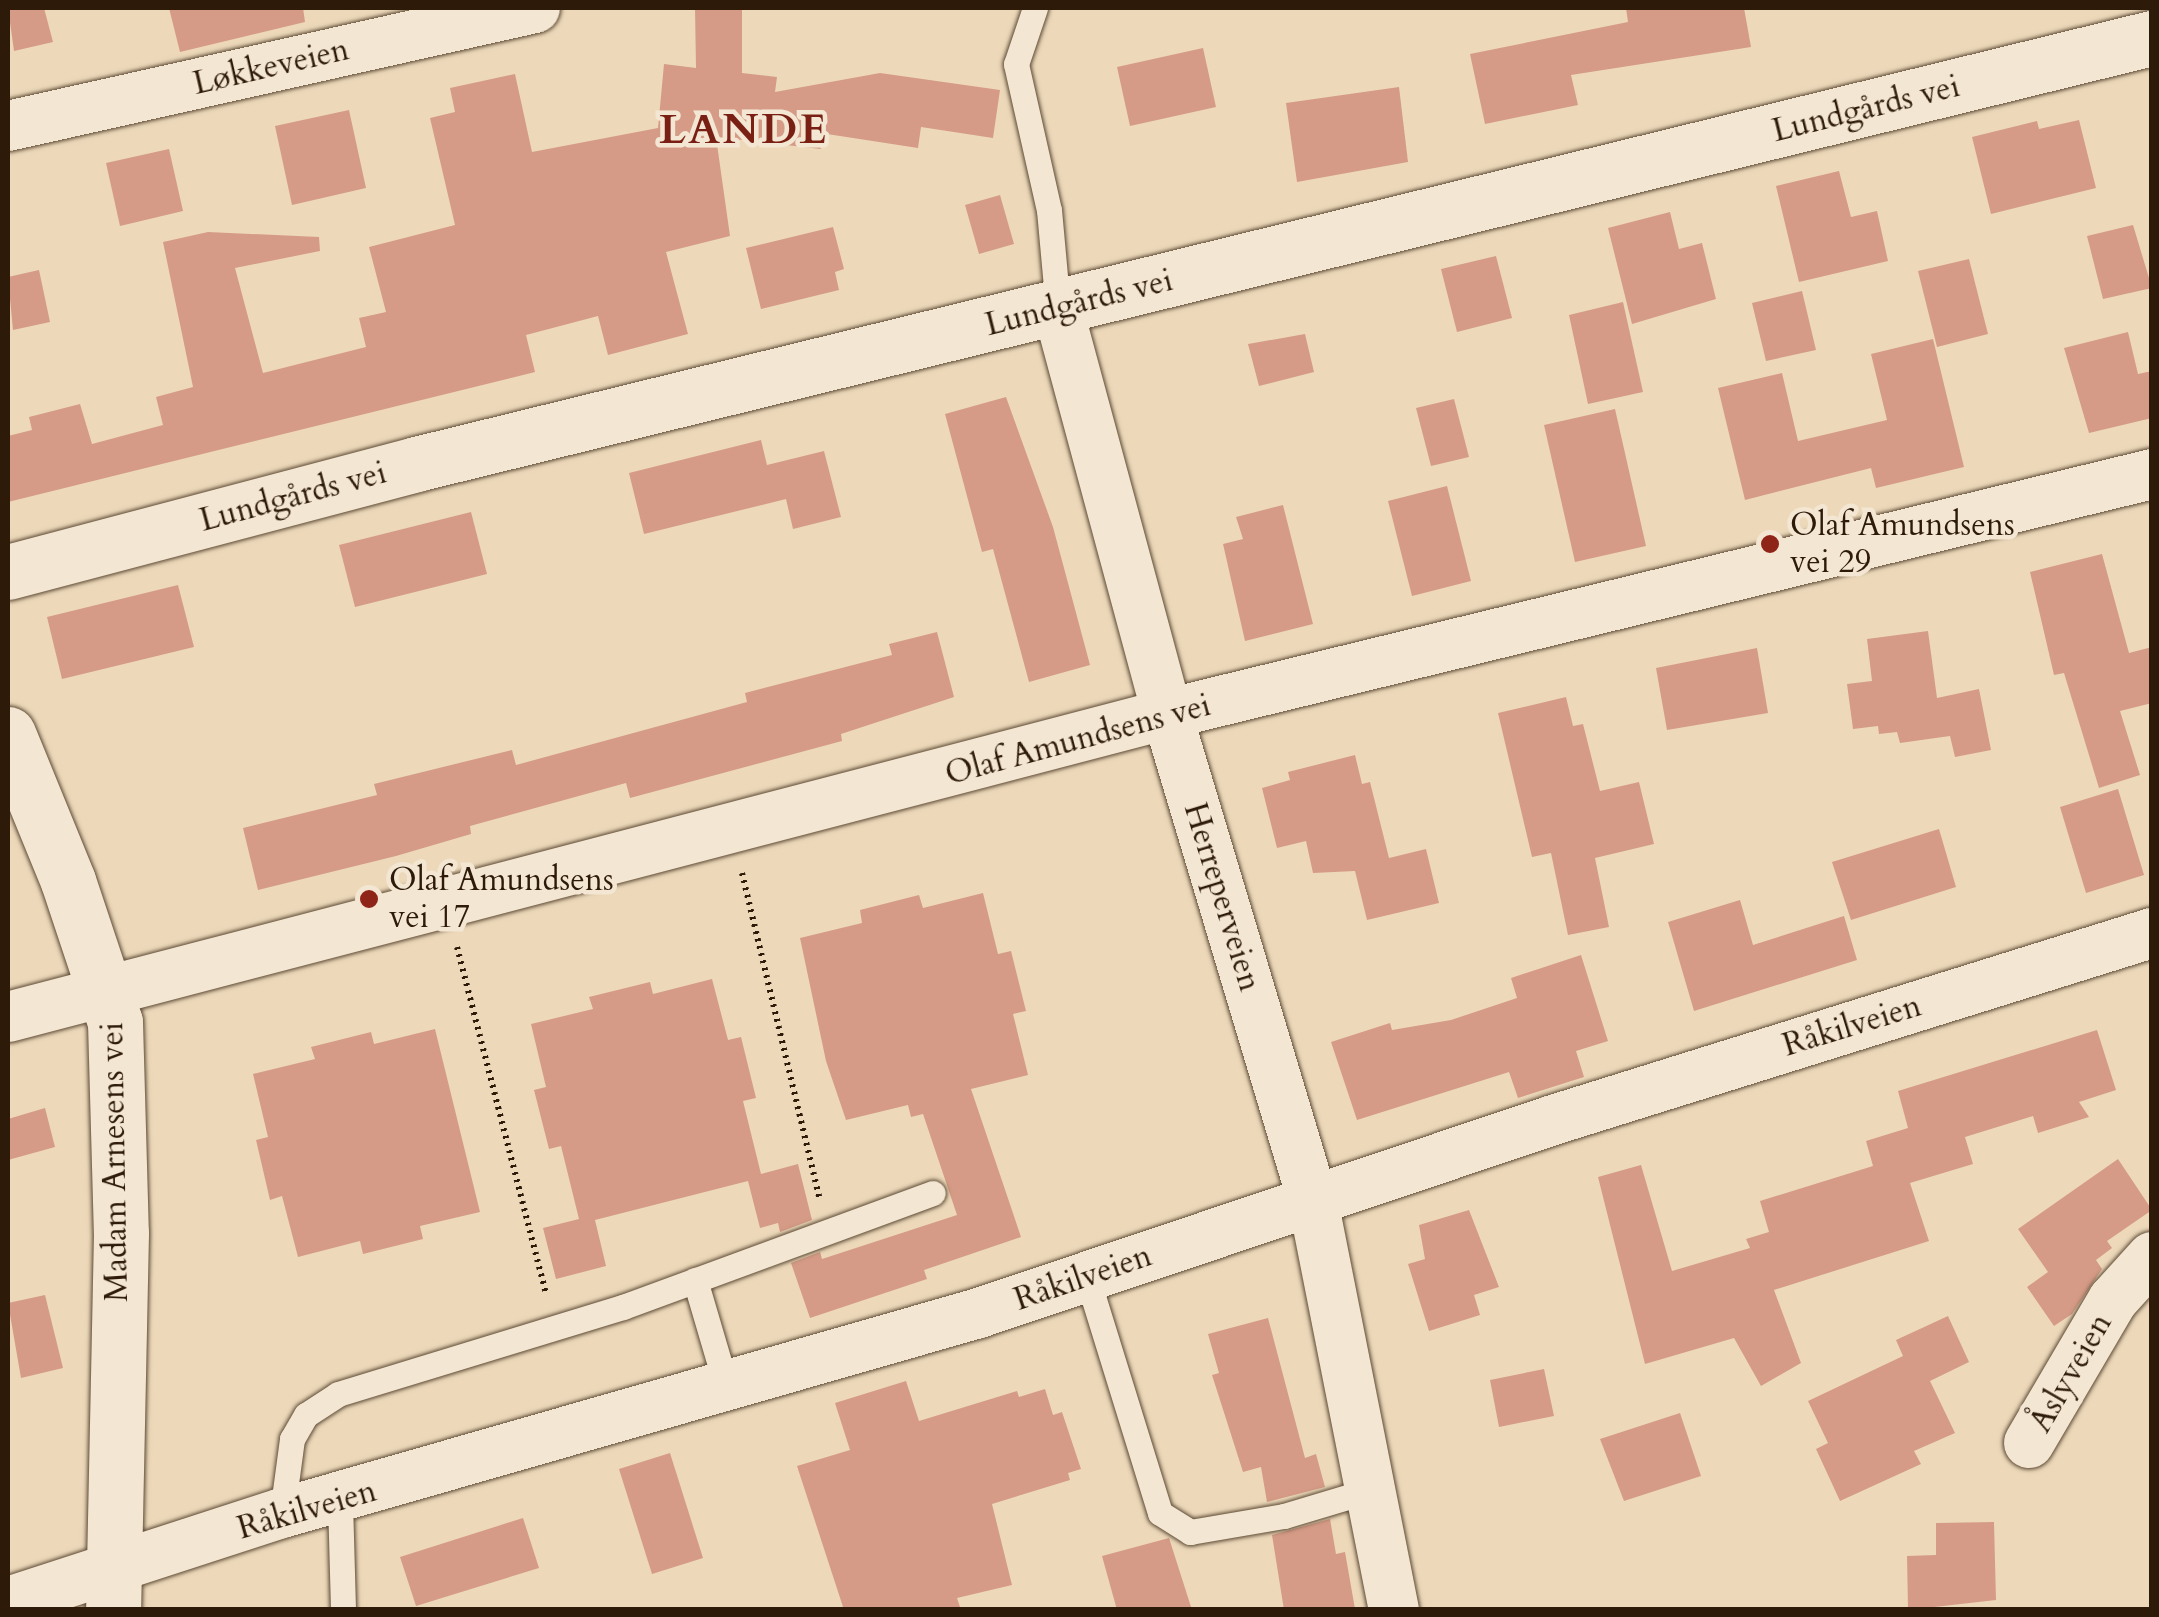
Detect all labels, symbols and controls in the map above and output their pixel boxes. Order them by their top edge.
street label: Løkkeveien [189,30,353,104]
street label: Lundgårds vei [1768,67,1964,151]
district label: LANDE [659,105,829,155]
street label: Lundgårds vei [981,261,1177,345]
street label: Lundgårds vei [195,454,391,540]
place label: Olaf Amundsens vei 29 [1790,507,2015,582]
marker: Olaf Amundsens vei 29 [1759,533,1781,555]
street label: Olaf Amundsens vei [941,686,1215,794]
street label: Herreperveien [1175,798,1269,996]
place label: Olaf Amundsens vei 17 [389,862,614,937]
marker: Olaf Amundsens vei 17 [358,888,380,910]
street label: Råkilveien [1778,987,1926,1065]
street label: Madam Arnesens vei [93,1022,137,1302]
street label: Råkilveien [1009,1237,1157,1319]
street label: Åslyveien [2022,1307,2120,1439]
street label: Råkilveien [233,1472,381,1548]

